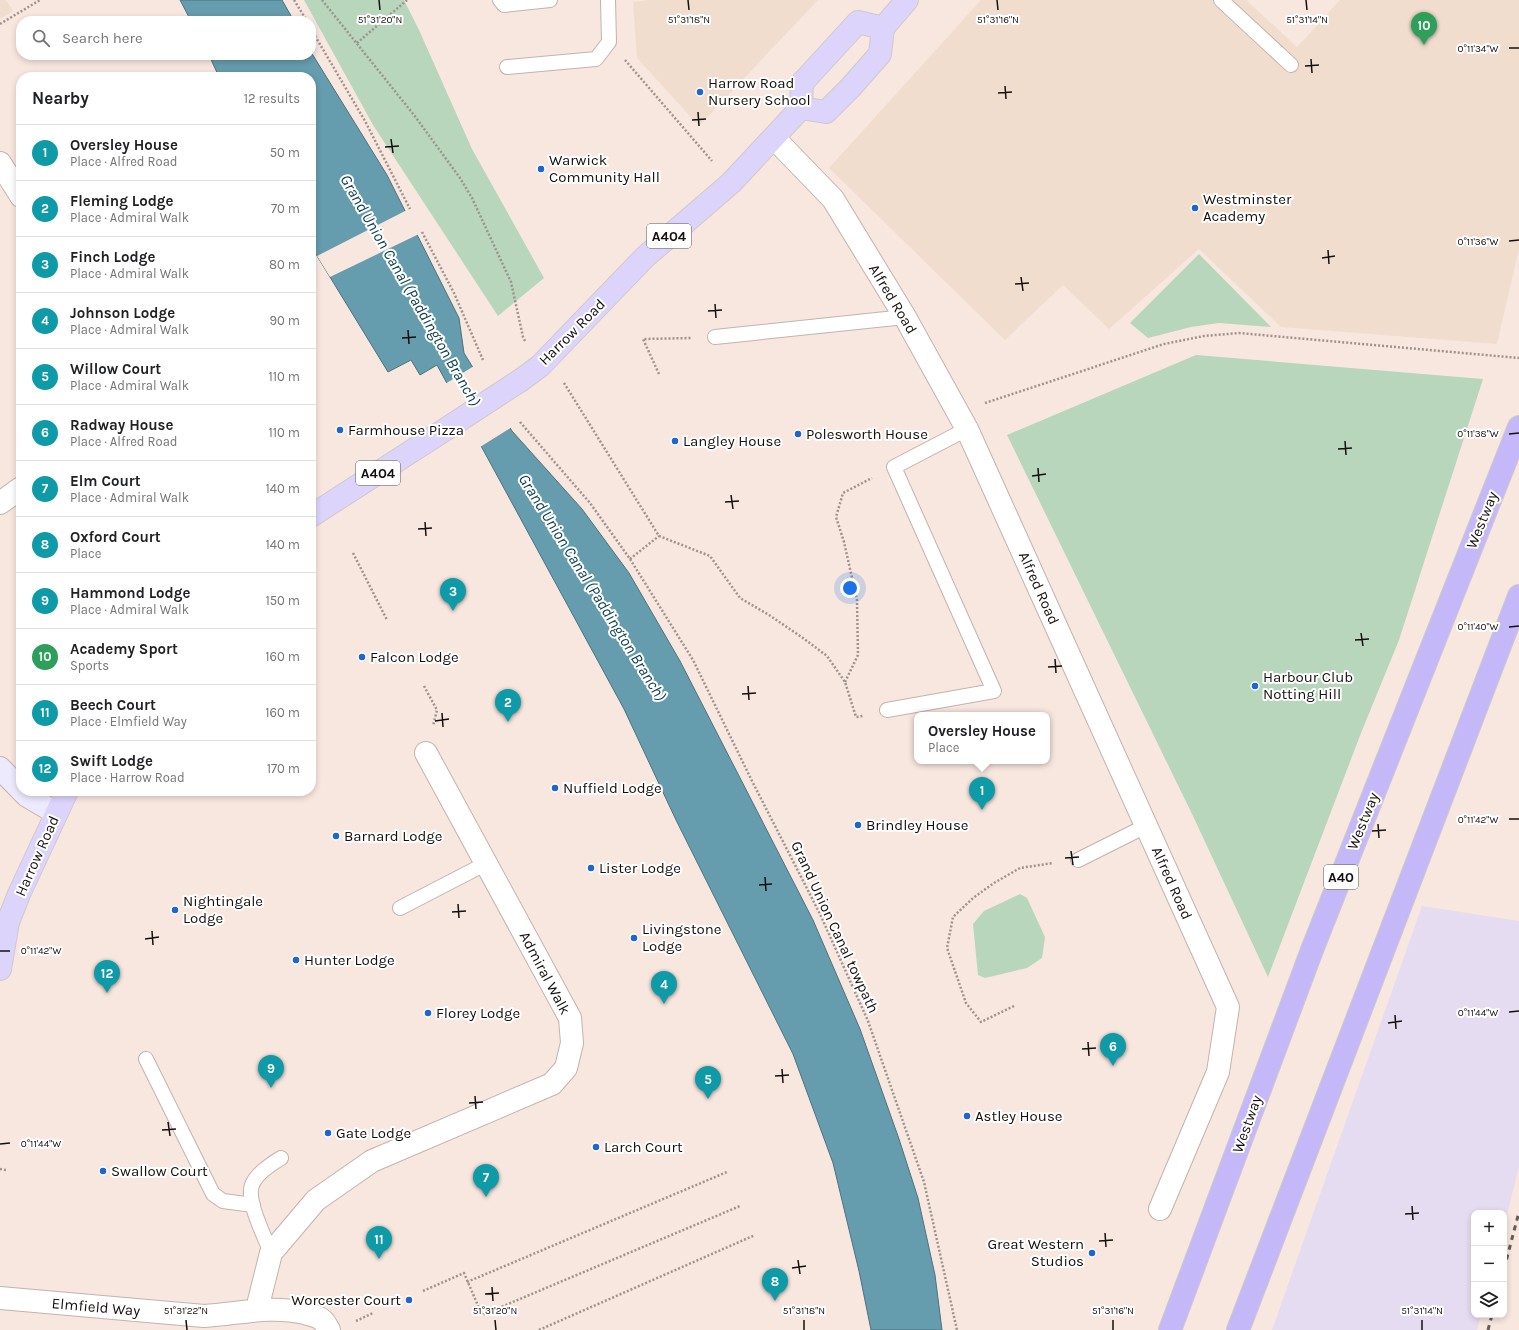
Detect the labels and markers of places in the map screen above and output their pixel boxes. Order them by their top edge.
pin: 10 [1411,12,1437,45]
place label: Harrow Road Nursery School [708,74,811,109]
marker: Harrow Road Nursery School [695,87,705,97]
place label: Warwick Community Hall [549,151,660,186]
marker: Warwick Community Hall [536,164,546,174]
place label: Westminster Academy [1203,190,1292,225]
marker: Westminster Academy [1190,203,1200,213]
place label: Farmhouse Pizza [348,421,464,439]
marker: Farmhouse Pizza [335,425,345,435]
place label: Polesworth House [806,425,928,443]
marker: Polesworth House [793,429,803,439]
place label: Langley House [683,432,781,450]
marker: Langley House [670,436,680,446]
pin: 3 [440,578,466,611]
place label: Falcon Lodge [370,648,459,666]
marker: Falcon Lodge [357,652,367,662]
place label: Harbour Club Notting Hill [1263,668,1353,703]
marker: Harbour Club Notting Hill [1250,681,1260,691]
pin: 2 [495,689,521,722]
pin: 1 [969,777,995,810]
place label: Nuffield Lodge [563,779,662,797]
marker: Nuffield Lodge [550,783,560,793]
place label: Brindley House [866,816,969,834]
marker: Brindley House [853,820,863,830]
place label: Barnard Lodge [344,827,442,845]
marker: Barnard Lodge [331,831,341,841]
place label: Lister Lodge [599,859,681,877]
marker: Lister Lodge [586,863,596,873]
place label: Nightingale Lodge [183,892,263,927]
marker: Nightingale Lodge [170,905,180,915]
place label: Livingstone Lodge [642,920,721,955]
marker: Livingstone Lodge [629,933,639,943]
place label: Hunter Lodge [304,951,395,969]
marker: Hunter Lodge [291,955,301,965]
pin: 12 [94,960,120,993]
pin: 4 [651,971,677,1004]
place label: Florey Lodge [436,1004,520,1022]
marker: Florey Lodge [423,1008,433,1018]
pin: 6 [1100,1033,1126,1066]
pin: 9 [258,1055,284,1088]
pin: 5 [695,1066,721,1099]
place label: Astley House [975,1107,1062,1125]
marker: Astley House [962,1111,972,1121]
place label: Gate Lodge [336,1124,411,1142]
marker: Gate Lodge [323,1128,333,1138]
place label: Larch Court [604,1138,683,1156]
marker: Larch Court [591,1142,601,1152]
place label: Swallow Court [111,1162,208,1180]
pin: 7 [473,1164,499,1197]
marker: Swallow Court [98,1166,108,1176]
pin: 11 [366,1226,392,1259]
place label: Great Western Studios [987,1235,1084,1270]
marker: Great Western Studios [1087,1248,1097,1258]
pin: 8 [762,1268,788,1301]
place label: Worcester Court [291,1291,401,1309]
marker: Worcester Court [404,1295,414,1305]

